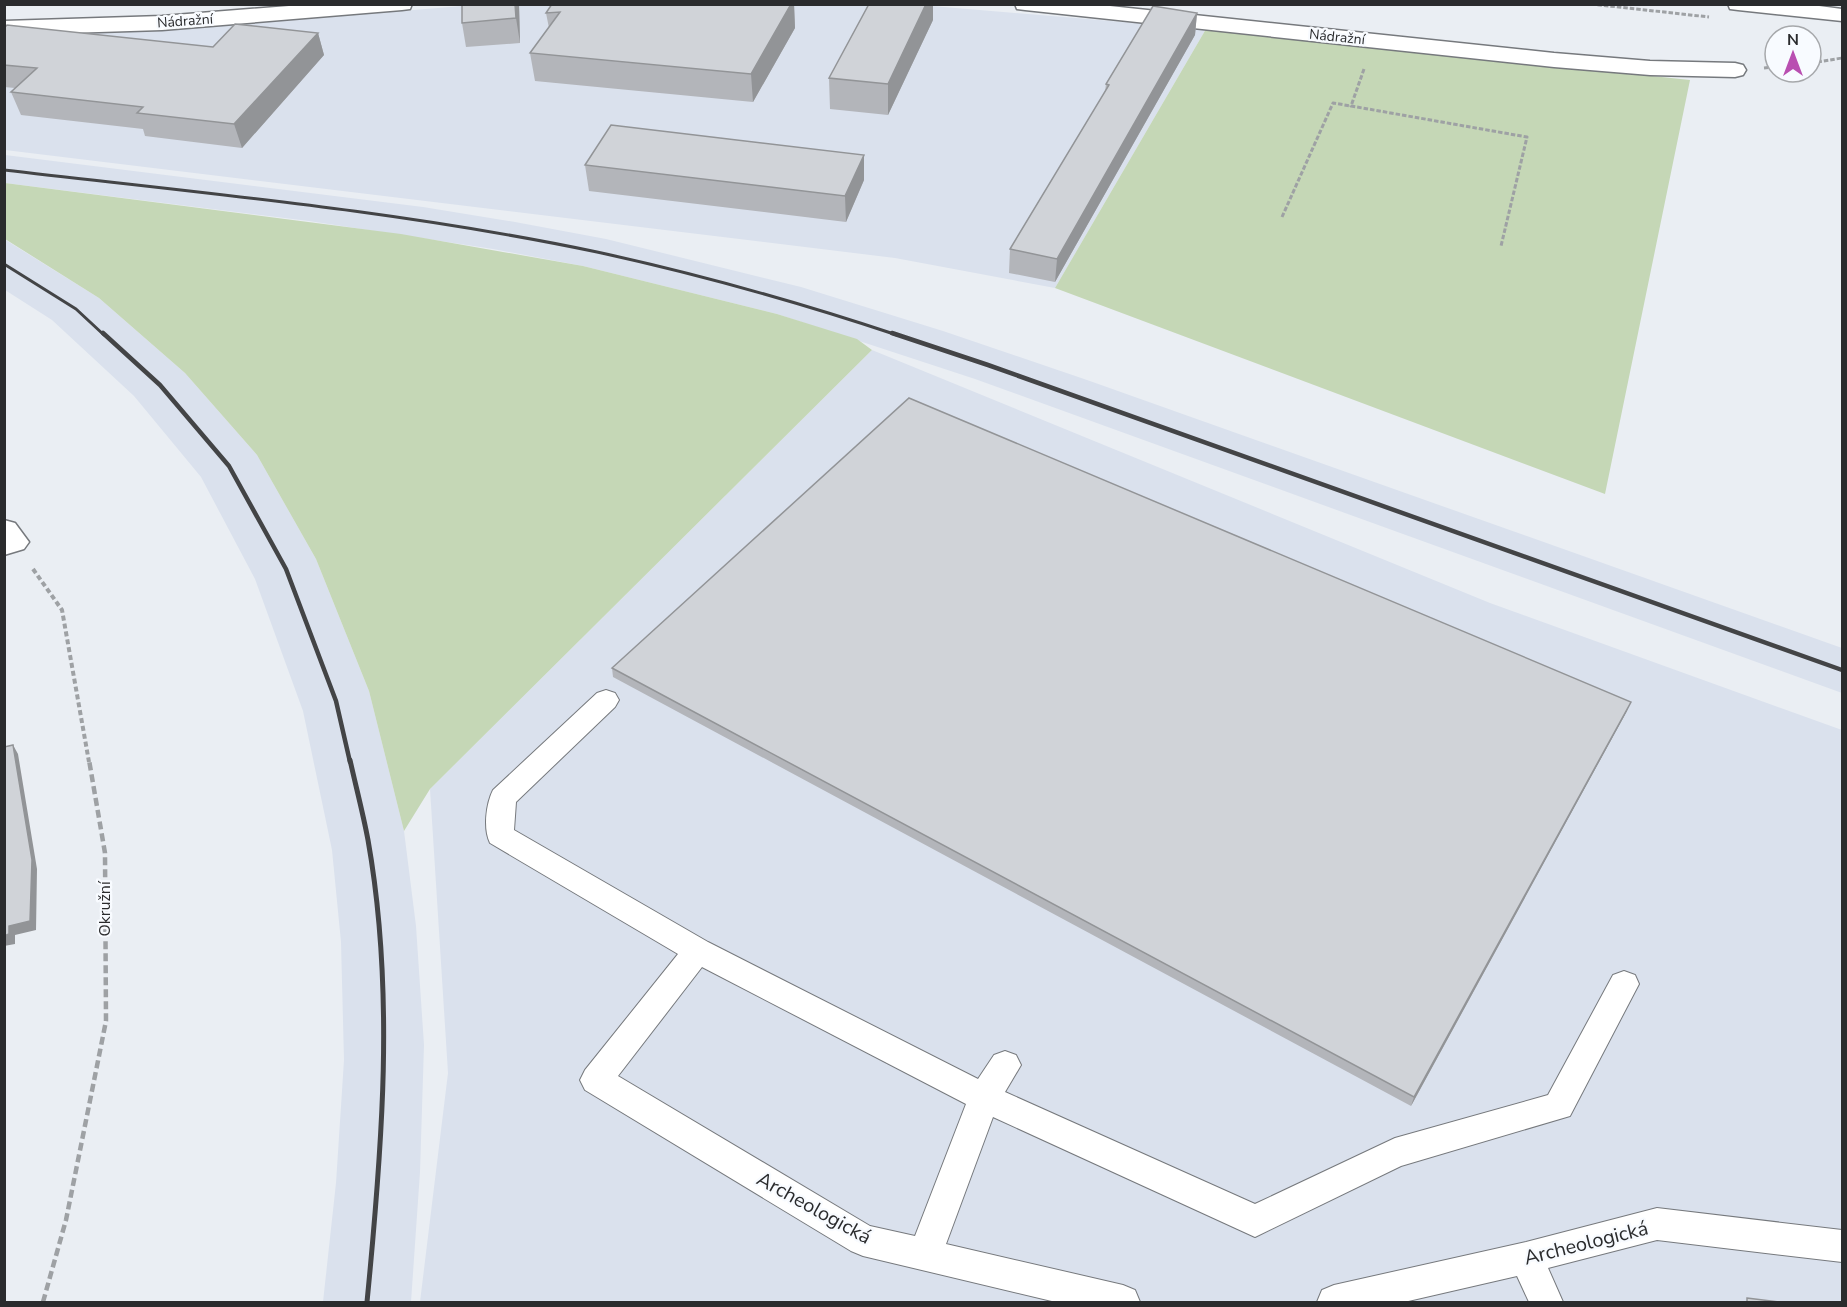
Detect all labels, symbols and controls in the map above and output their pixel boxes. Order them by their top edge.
street label: Nádražní [156,10,214,32]
north arrow [1763,24,1823,84]
street label: Nádražní [1308,25,1367,49]
text: N [1787,29,1799,51]
street label: Okružní [94,880,116,937]
street label: Archeologická [752,1165,876,1251]
street label: Archeologická [1521,1215,1651,1271]

